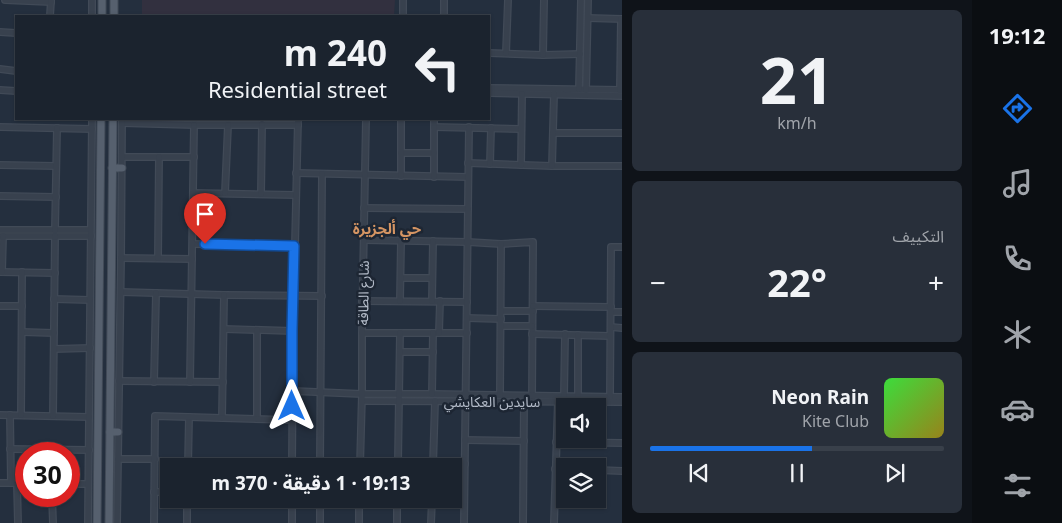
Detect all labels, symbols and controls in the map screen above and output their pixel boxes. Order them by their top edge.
text: 19:12 [989,20,1045,50]
text: 240 m [284,29,387,76]
icon: left [405,35,470,100]
text: 21 [760,35,834,123]
text: Residential street [208,74,387,104]
icon: directions [1000,91,1035,126]
text: km/h [777,112,817,134]
icon: music [1000,166,1035,201]
pin [184,193,226,244]
icon: arrive [191,200,219,228]
district label: حي ألجزيرة [353,218,422,240]
text: التكييف [892,225,944,247]
icon: phone [1000,241,1035,276]
text: 22° [767,256,827,308]
street label: شارع الطاقة [353,260,375,326]
text: − [650,263,666,301]
text: + [928,263,944,301]
icon: climate [1000,317,1035,352]
position arrow [265,379,317,431]
text: Neon Rain [771,384,869,410]
street label: سايدين العكايشي [444,392,540,413]
icon: car [1000,392,1035,427]
map controls [556,398,606,508]
button: sound [556,398,606,448]
text: Kite Club [802,410,869,432]
speed limit sign: 30 [15,442,80,507]
button: layers [556,458,606,508]
icon: previous [685,459,713,487]
icon: pause [783,459,811,487]
icon: next [881,459,909,487]
icon: filters [1000,468,1035,503]
text: 19:13 · 1 دقيقة · 370 m [212,470,410,496]

